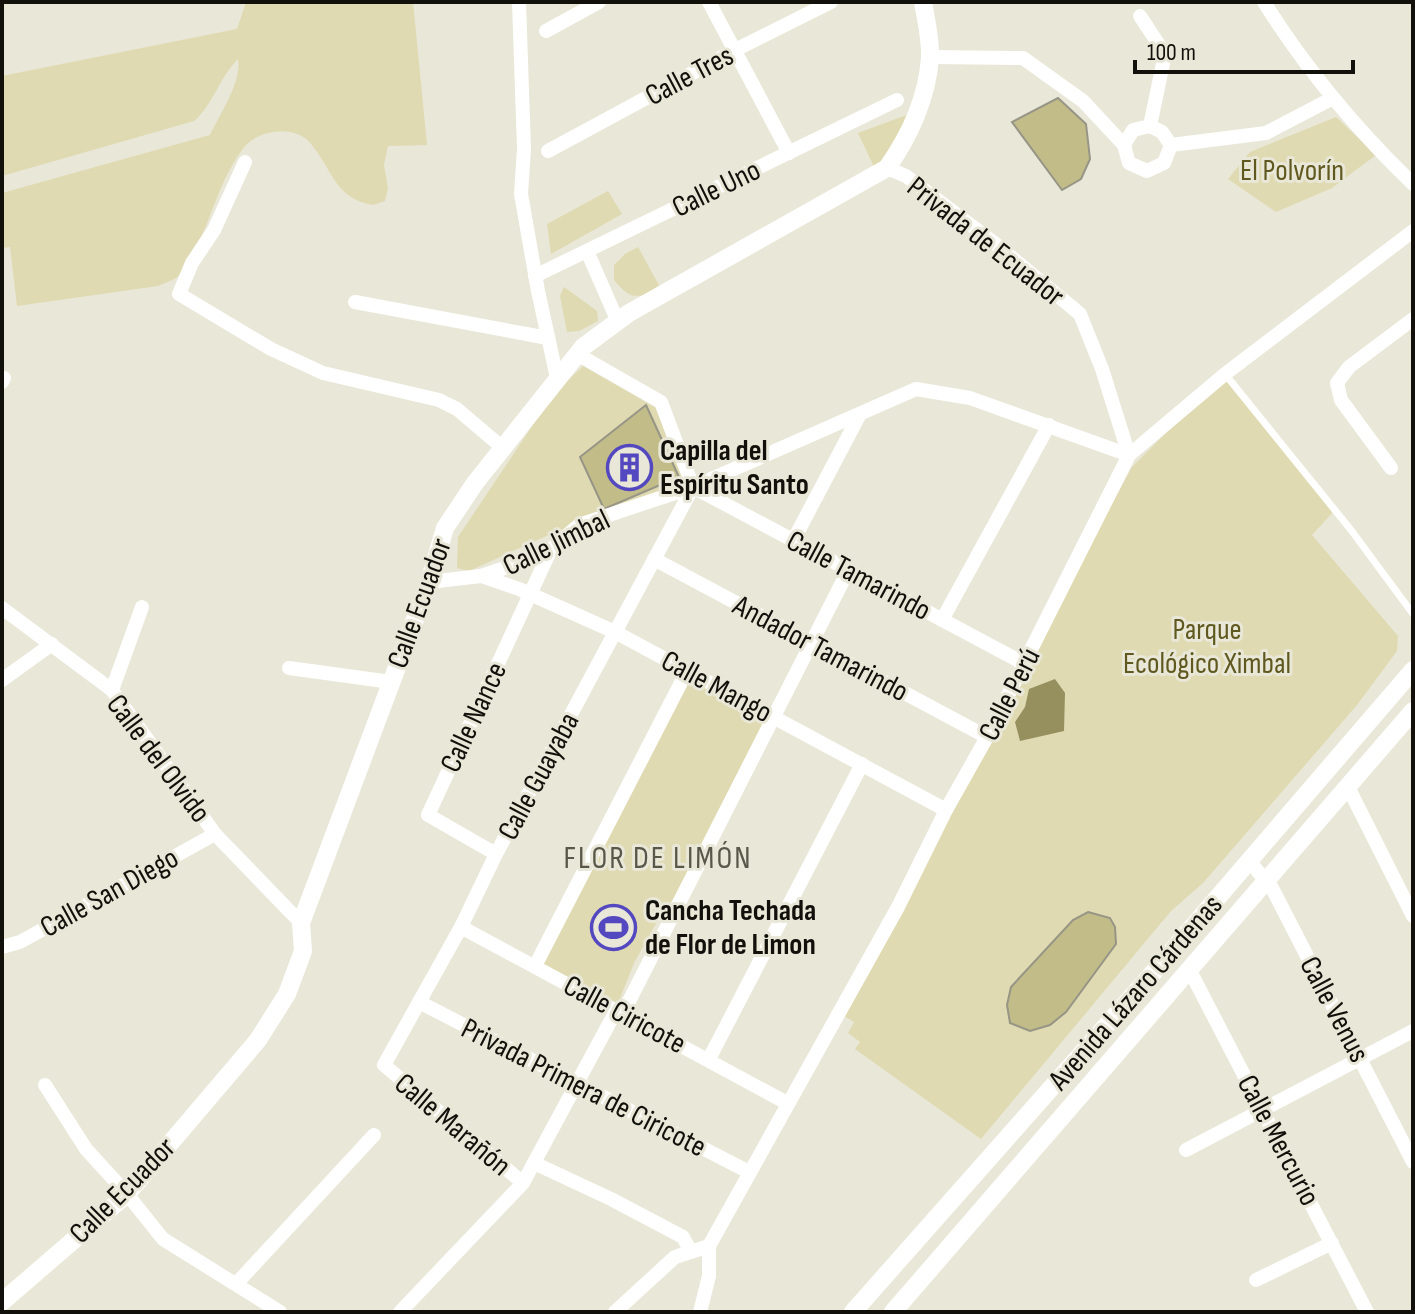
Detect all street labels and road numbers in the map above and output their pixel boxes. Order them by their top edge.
street label: Calle Tres [639,38,740,114]
street label: Calle Uno [666,152,766,226]
street label: Privada de Ecuador [900,169,1071,315]
street label: Calle Jimbal [497,502,616,584]
street label: Calle Tamarindo [780,523,937,629]
street label: Calle Ecuador [380,533,460,673]
street label: Andador Tamarindo [726,587,914,710]
street label: Calle Perú [971,642,1049,747]
street label: Calle Mango [655,643,778,731]
street label: Calle Nance [433,657,515,778]
street label: Calle del Olvido [98,687,218,830]
street label: Calle Guayaba [490,707,587,846]
street label: Calle San Diego [34,840,185,946]
street label: Avenida Lázaro Cárdenas [1041,888,1230,1098]
street label: Calle Venus [1291,951,1377,1068]
street label: Calle Ciricote [557,968,692,1062]
street label: Privada Primera de Ciricote [455,1011,712,1165]
street label: Calle Marañón [387,1066,518,1184]
street label: Calle Mercurio [1229,1069,1328,1212]
street label: Calle Ecuador [62,1130,184,1251]

